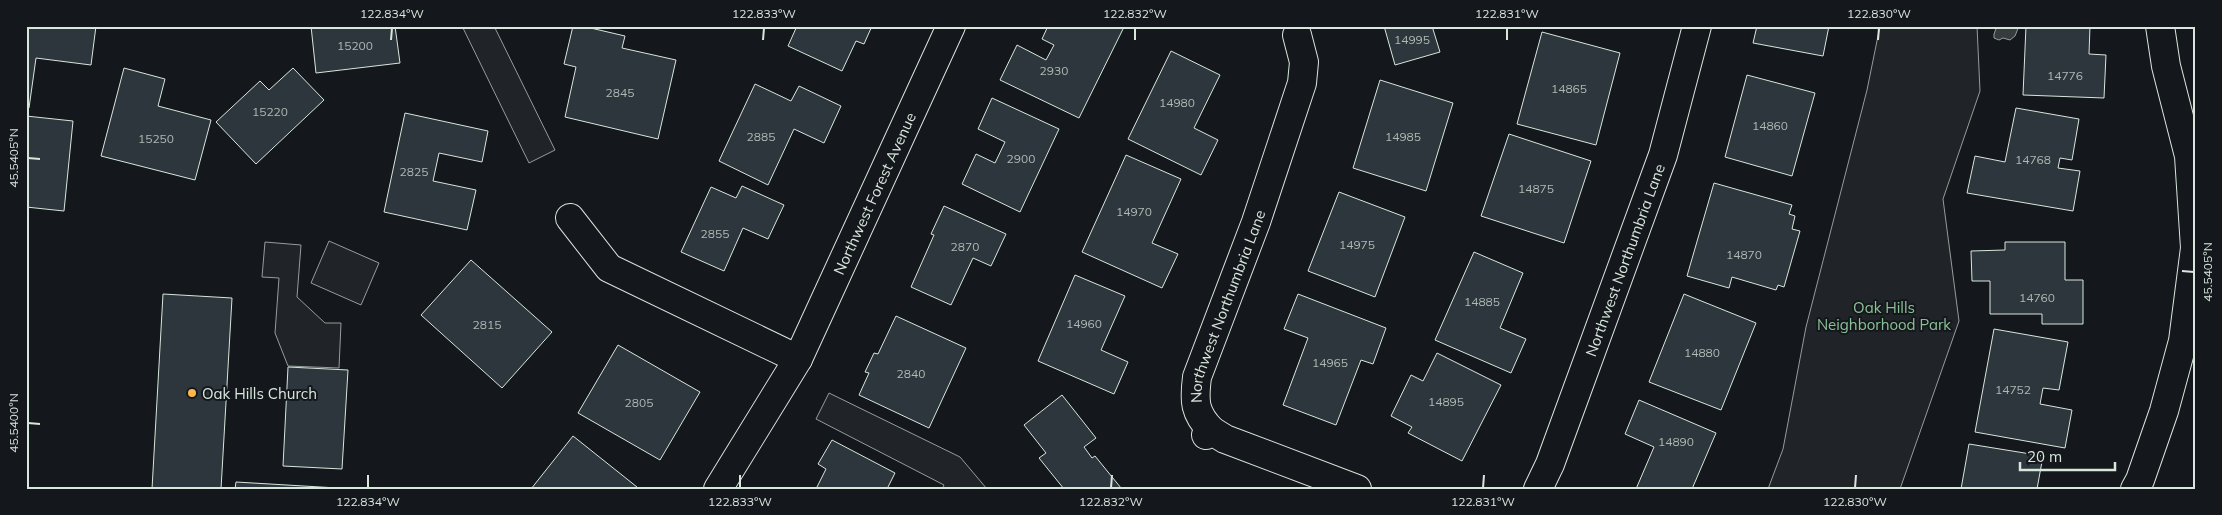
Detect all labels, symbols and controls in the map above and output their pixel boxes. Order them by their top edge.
text: 122.834°W [360,6,424,21]
text: 122.833°W [732,6,796,21]
text: 122.832°W [1103,6,1167,21]
text: 122.831°W [1475,6,1539,21]
text: 122.830°W [1847,6,1911,21]
house number: 14995 [1394,32,1430,47]
house number: 15200 [337,38,373,53]
house number: 2930 [1040,63,1068,78]
house number: 14776 [2047,68,2083,83]
house number: 14865 [1551,81,1587,96]
house number: 2845 [606,85,634,100]
house number: 14980 [1159,95,1195,110]
house number: 15220 [252,104,288,119]
street label: Northwest Forest Avenue [829,109,920,277]
house number: 14860 [1752,118,1788,133]
text: 45.5405°N [6,128,21,188]
house number: 2885 [747,129,775,144]
house number: 14985 [1385,129,1421,144]
house number: 15250 [138,131,174,146]
house number: 2900 [1007,151,1035,166]
house number: 14768 [2015,152,2051,167]
street label: Northwest Northumbria Lane [1581,161,1669,359]
house number: 2825 [400,164,428,179]
house number: 14875 [1518,181,1554,196]
house number: 14970 [1116,204,1152,219]
street label: Northwest Northumbria Lane [1186,207,1269,403]
house number: 2855 [701,226,729,241]
house number: 14975 [1339,237,1375,252]
house number: 2870 [951,239,979,254]
text: 45.5405°N [2200,242,2215,302]
house number: 14870 [1726,247,1762,262]
house number: 14760 [2019,290,2055,305]
house number: 14885 [1464,294,1500,309]
park label: Oak Hills Neighborhood Park [1817,298,1951,334]
house number: 14960 [1066,316,1102,331]
house number: 2815 [473,317,501,332]
house number: 14880 [1684,345,1720,360]
house number: 14965 [1312,355,1348,370]
house number: 2840 [897,366,925,381]
house number: 14752 [1995,382,2031,397]
place label: Oak Hills Church [202,384,317,403]
marker: Oak Hills Church [186,387,198,399]
text: 45.5400°N [6,393,21,453]
house number: 14895 [1428,394,1464,409]
house number: 2805 [625,395,653,410]
house number: 14890 [1658,434,1694,449]
scale bar [2020,440,2114,472]
text: 20 m [2027,447,2062,466]
text: 122.834°W [336,494,400,509]
text: 122.833°W [708,494,772,509]
text: 122.832°W [1079,494,1143,509]
text: 122.831°W [1451,494,1515,509]
text: 122.830°W [1823,494,1887,509]

